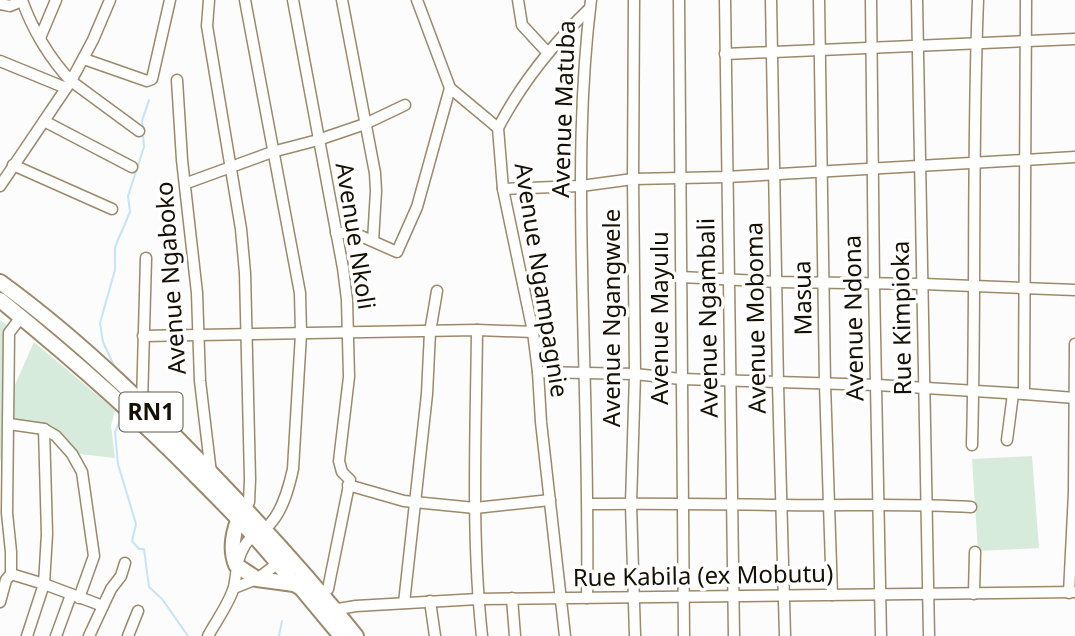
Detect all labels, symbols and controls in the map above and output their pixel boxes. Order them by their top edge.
street label: Avenue Matuba [543,20,582,198]
street label: Avenue Nkoli [329,160,384,312]
street label: Avenue Ngampagnie [508,160,577,399]
street label: Avenue Ngaboko [146,180,193,376]
street label: Avenue Ngangwele [594,209,627,427]
street label: Avenue Ngambali [688,218,725,418]
street label: Avenue Moboma [736,222,773,414]
street label: Avenue Mayulu [642,231,675,405]
street label: Avenue Ndona [835,235,870,401]
street label: Rue Kimpioka [883,240,918,396]
street label: Masua [784,260,819,336]
road number: RN1 [120,392,182,432]
street label: Rue Kabila (ex Mobutu) [572,556,833,593]

